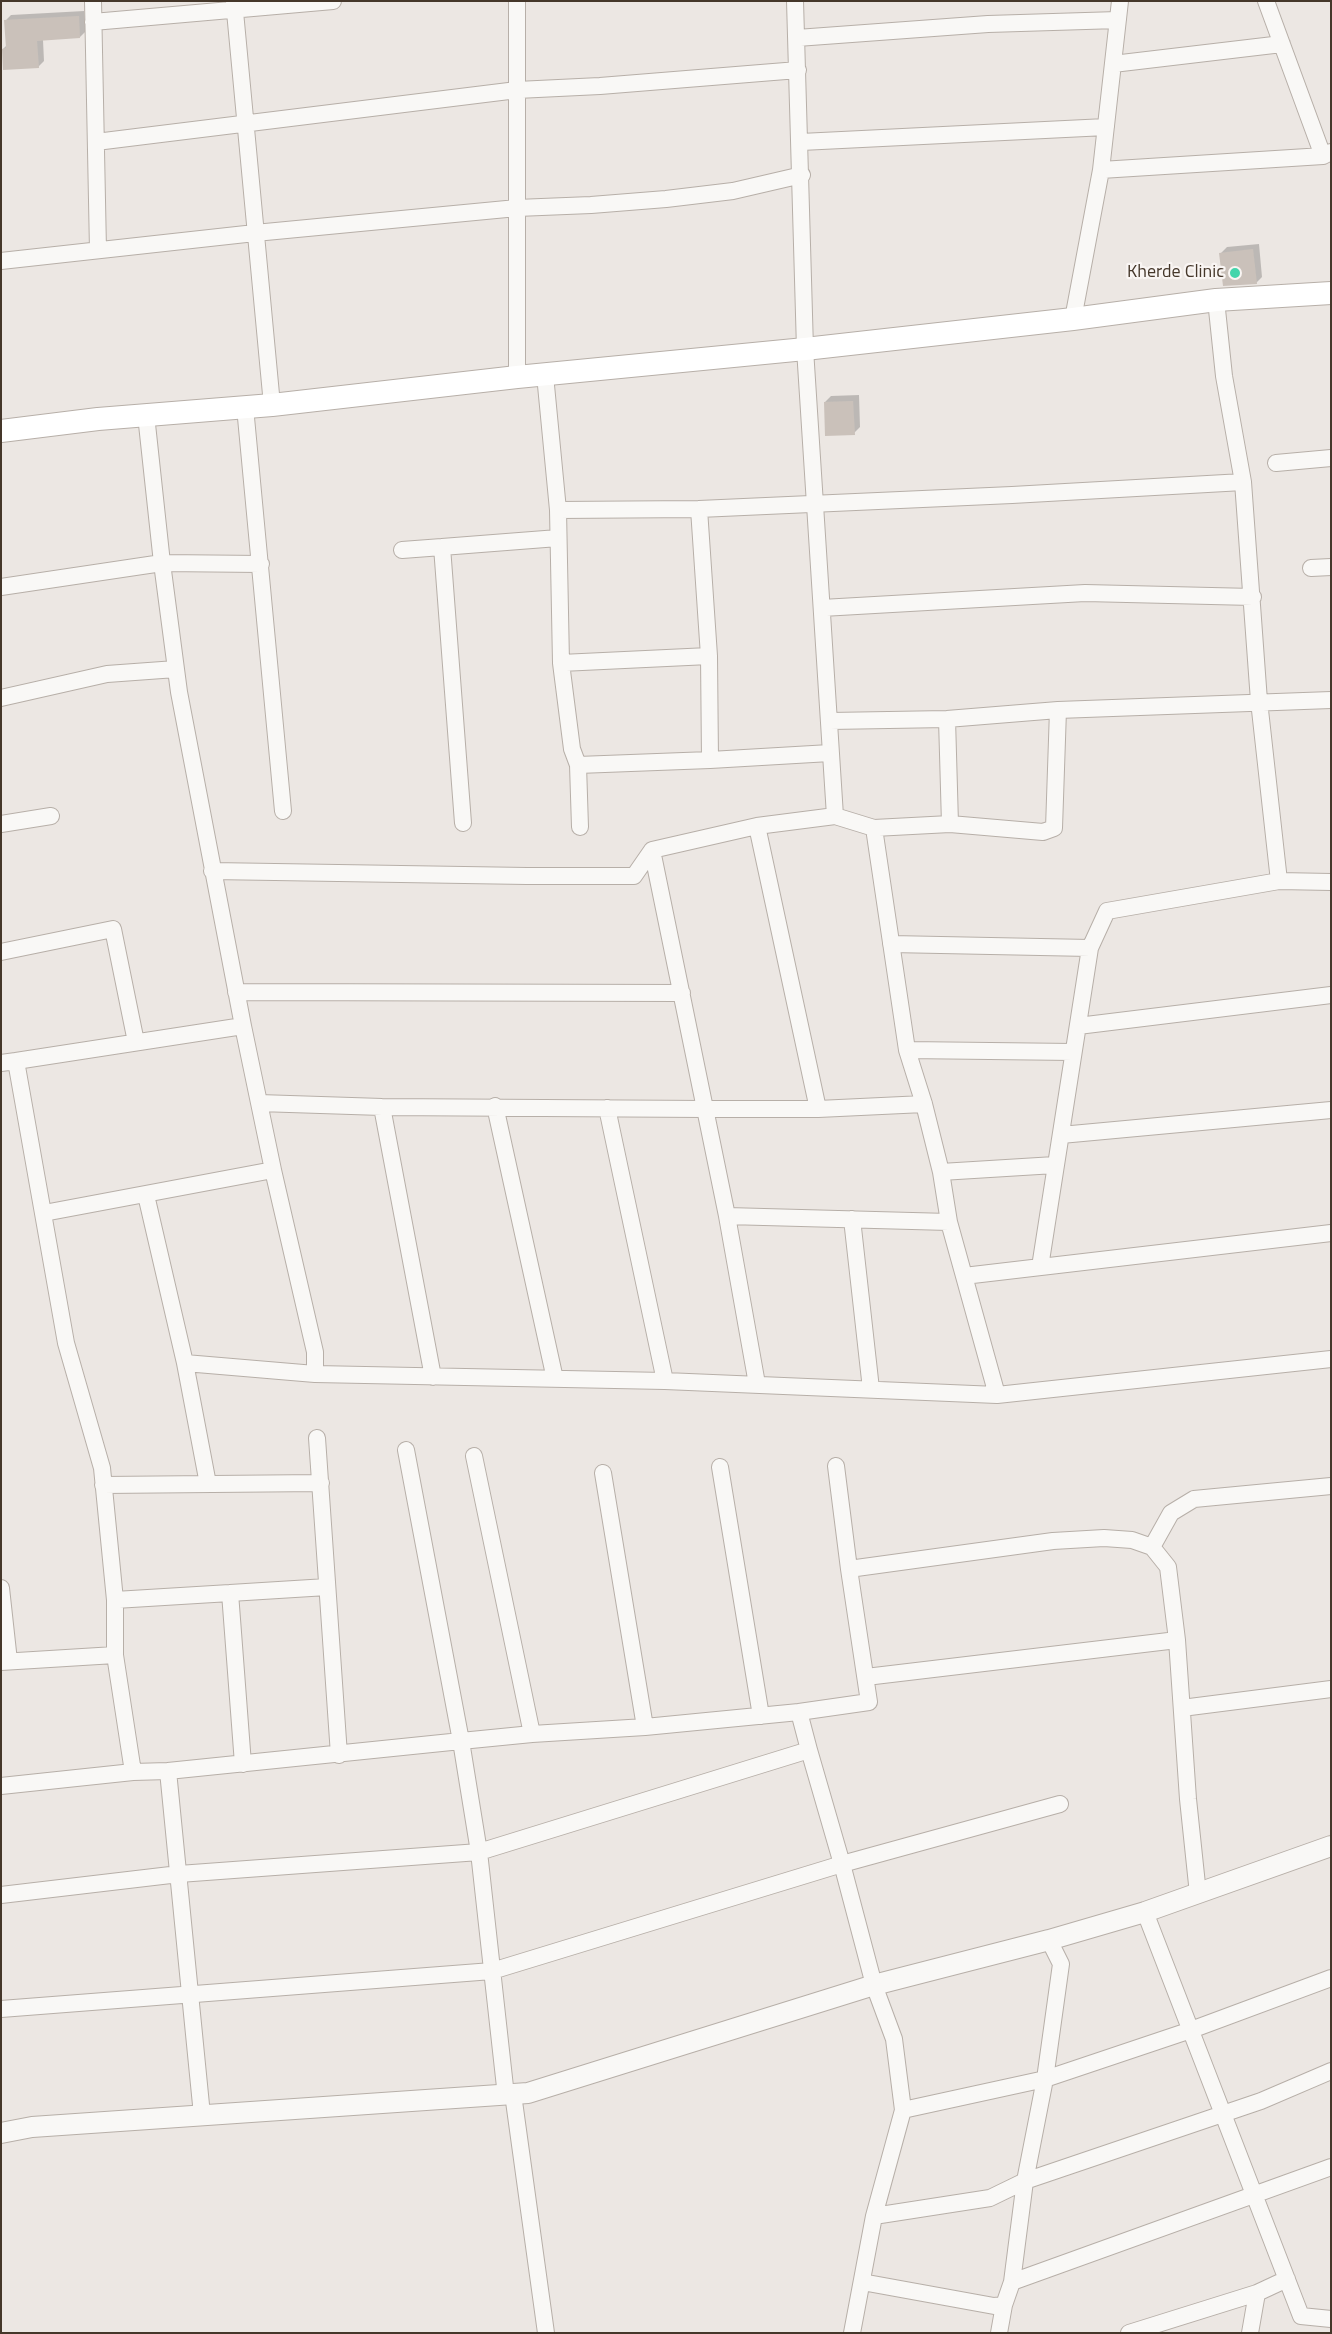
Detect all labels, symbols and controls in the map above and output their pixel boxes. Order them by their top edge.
place label: Kherde Clinic [1127,262,1224,284]
marker: Kherde Clinic [1228,266,1242,280]

